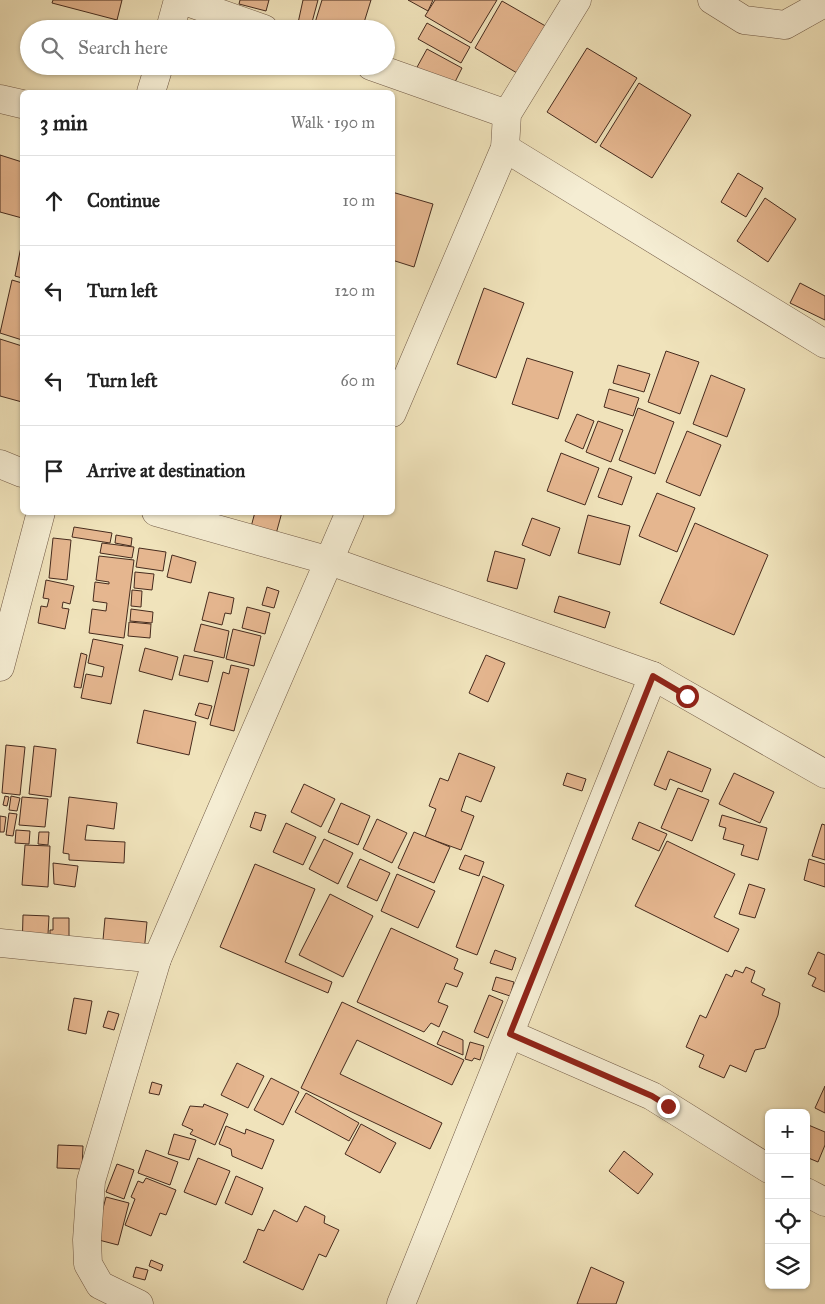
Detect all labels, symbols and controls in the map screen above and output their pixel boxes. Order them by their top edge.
search box [20,20,395,75]
icon: search [38,34,66,62]
text: Search here [78,36,168,59]
text: 3 min [40,110,88,136]
text: Walk · 190 m [291,113,375,132]
icon: ahead [40,187,68,215]
text: Continue [87,189,160,212]
text: 10 m [343,191,375,210]
icon: left [40,277,68,305]
text: Turn left [87,279,157,302]
text: 120 m [335,281,375,300]
icon: left [40,367,68,395]
text: Turn left [87,369,157,392]
text: 60 m [341,371,375,390]
icon: arrive [40,457,68,485]
text: Arrive at destination [87,459,245,482]
route start [676,685,699,708]
route end [657,1095,680,1118]
map controls [765,1109,810,1289]
button: + [765,1109,810,1154]
button: − [765,1154,810,1199]
button: locate [765,1199,810,1244]
button: layers [765,1244,810,1289]

